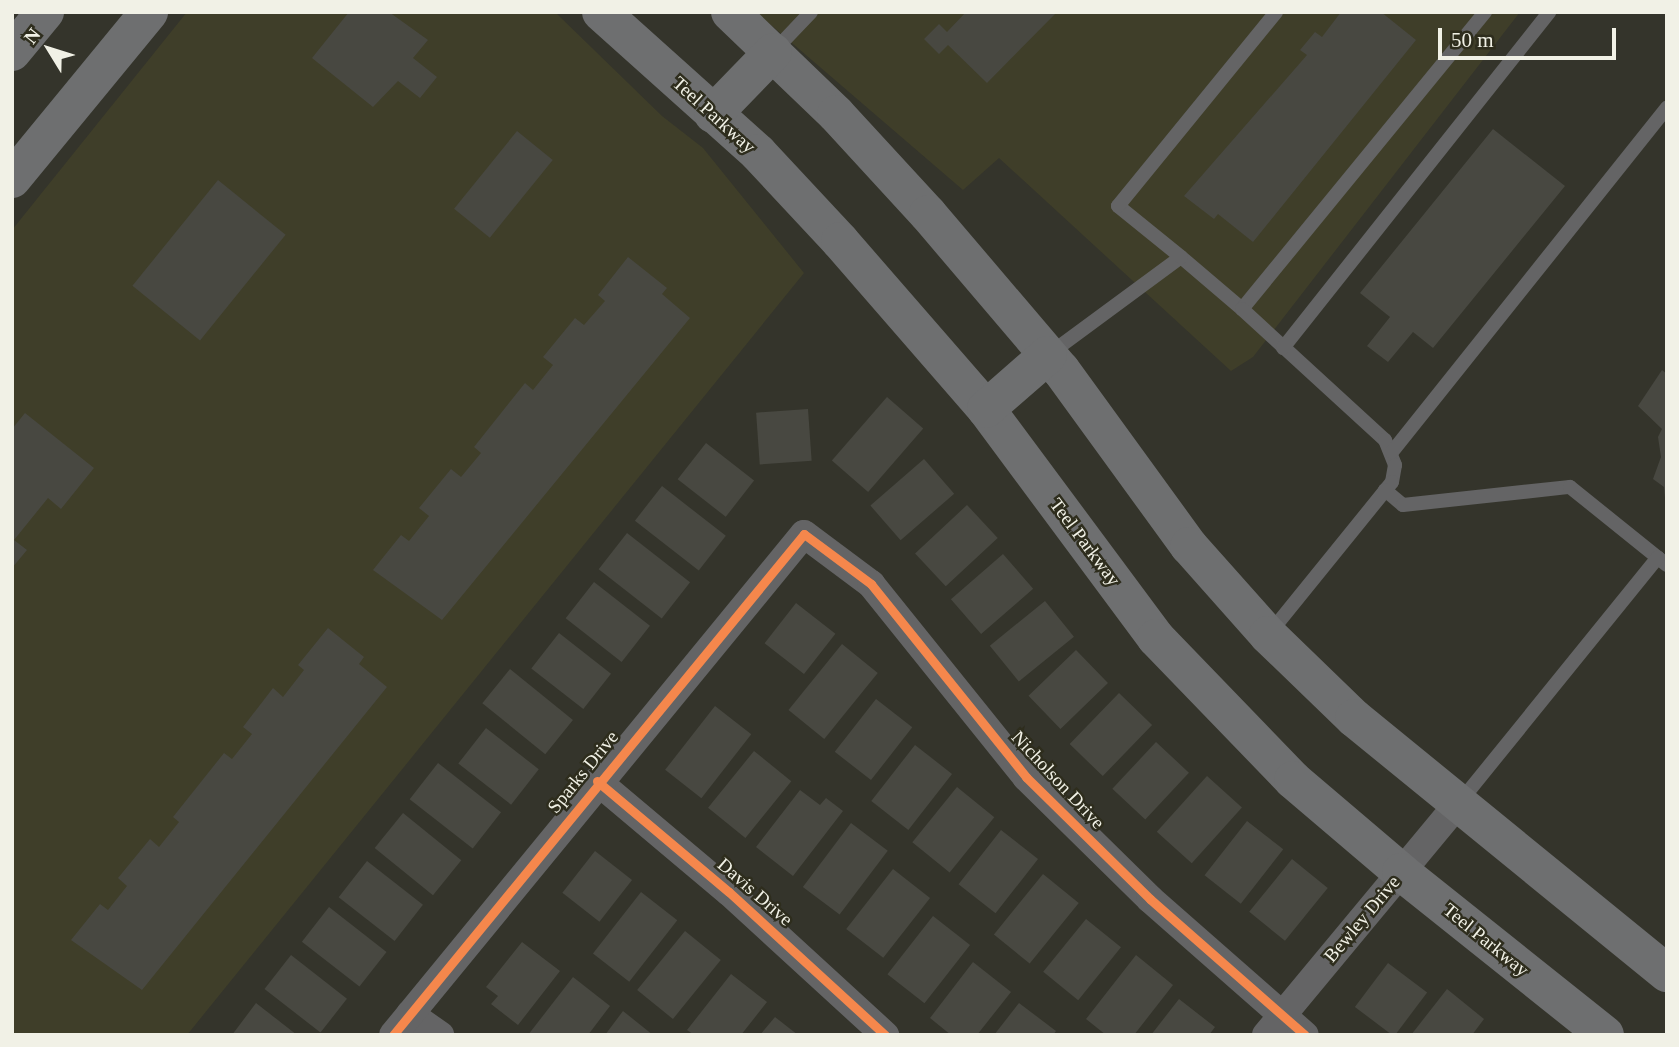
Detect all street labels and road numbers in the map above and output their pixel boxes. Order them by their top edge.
street label: Teel Parkway [668,72,760,158]
street label: Teel Parkway [1045,494,1125,590]
street label: Sparks Drive [543,726,623,818]
street label: Nicholson Drive [1007,726,1109,834]
street label: Davis Drive [713,853,797,931]
street label: Bewley Drive [1319,871,1405,967]
street label: Teel Parkway [1439,899,1533,981]

